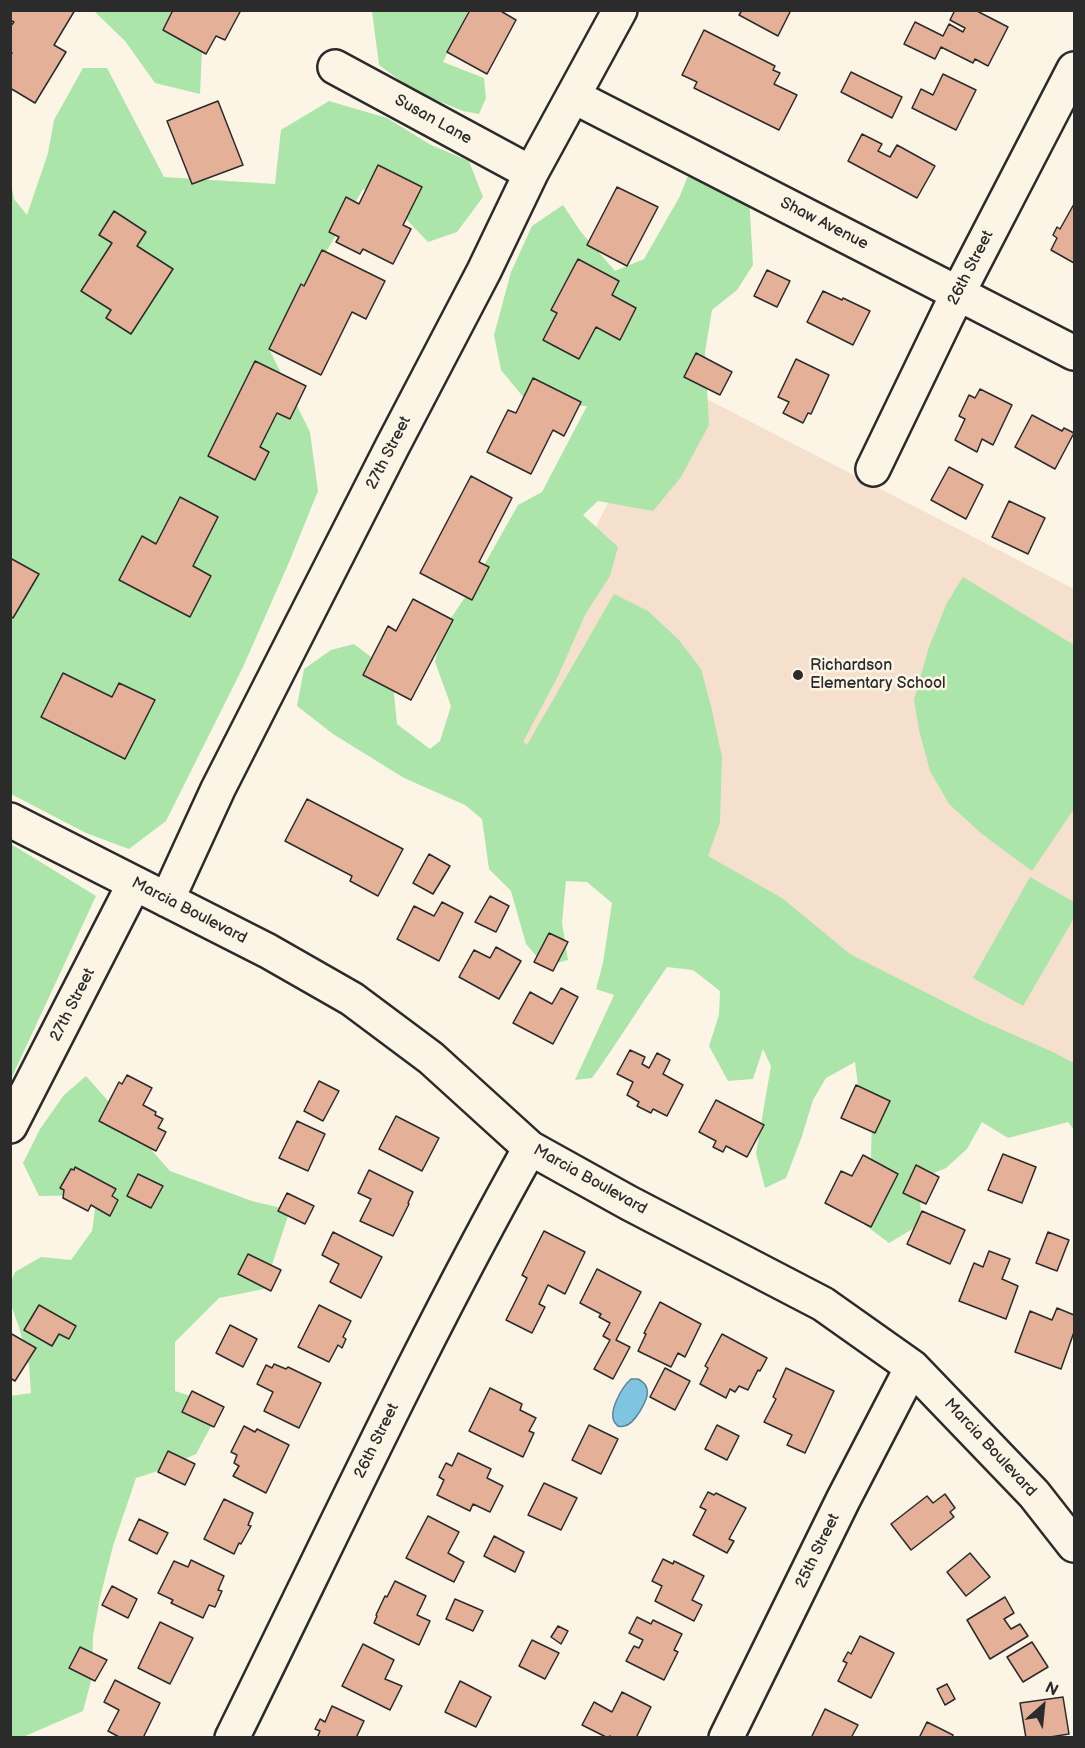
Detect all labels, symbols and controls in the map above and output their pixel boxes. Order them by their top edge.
street label: Susan Lane [391,91,475,149]
street label: Shaw Avenue [777,194,871,254]
street label: 26th Street [944,227,998,309]
street label: 27th Street [362,413,416,493]
place label: Richardson Elementary School [810,656,946,694]
marker: Richardson Elementary School [791,668,805,682]
street label: Marcia Boulevard [128,874,250,948]
street label: 27th Street [46,965,100,1045]
street label: Marcia Boulevard [530,1141,650,1219]
street label: Marcia Boulevard [940,1395,1040,1501]
street label: 26th Street [351,1400,403,1482]
street label: 25th Street [792,1511,844,1591]
north arrow [1013,1676,1073,1736]
text: N [1042,1678,1061,1701]

